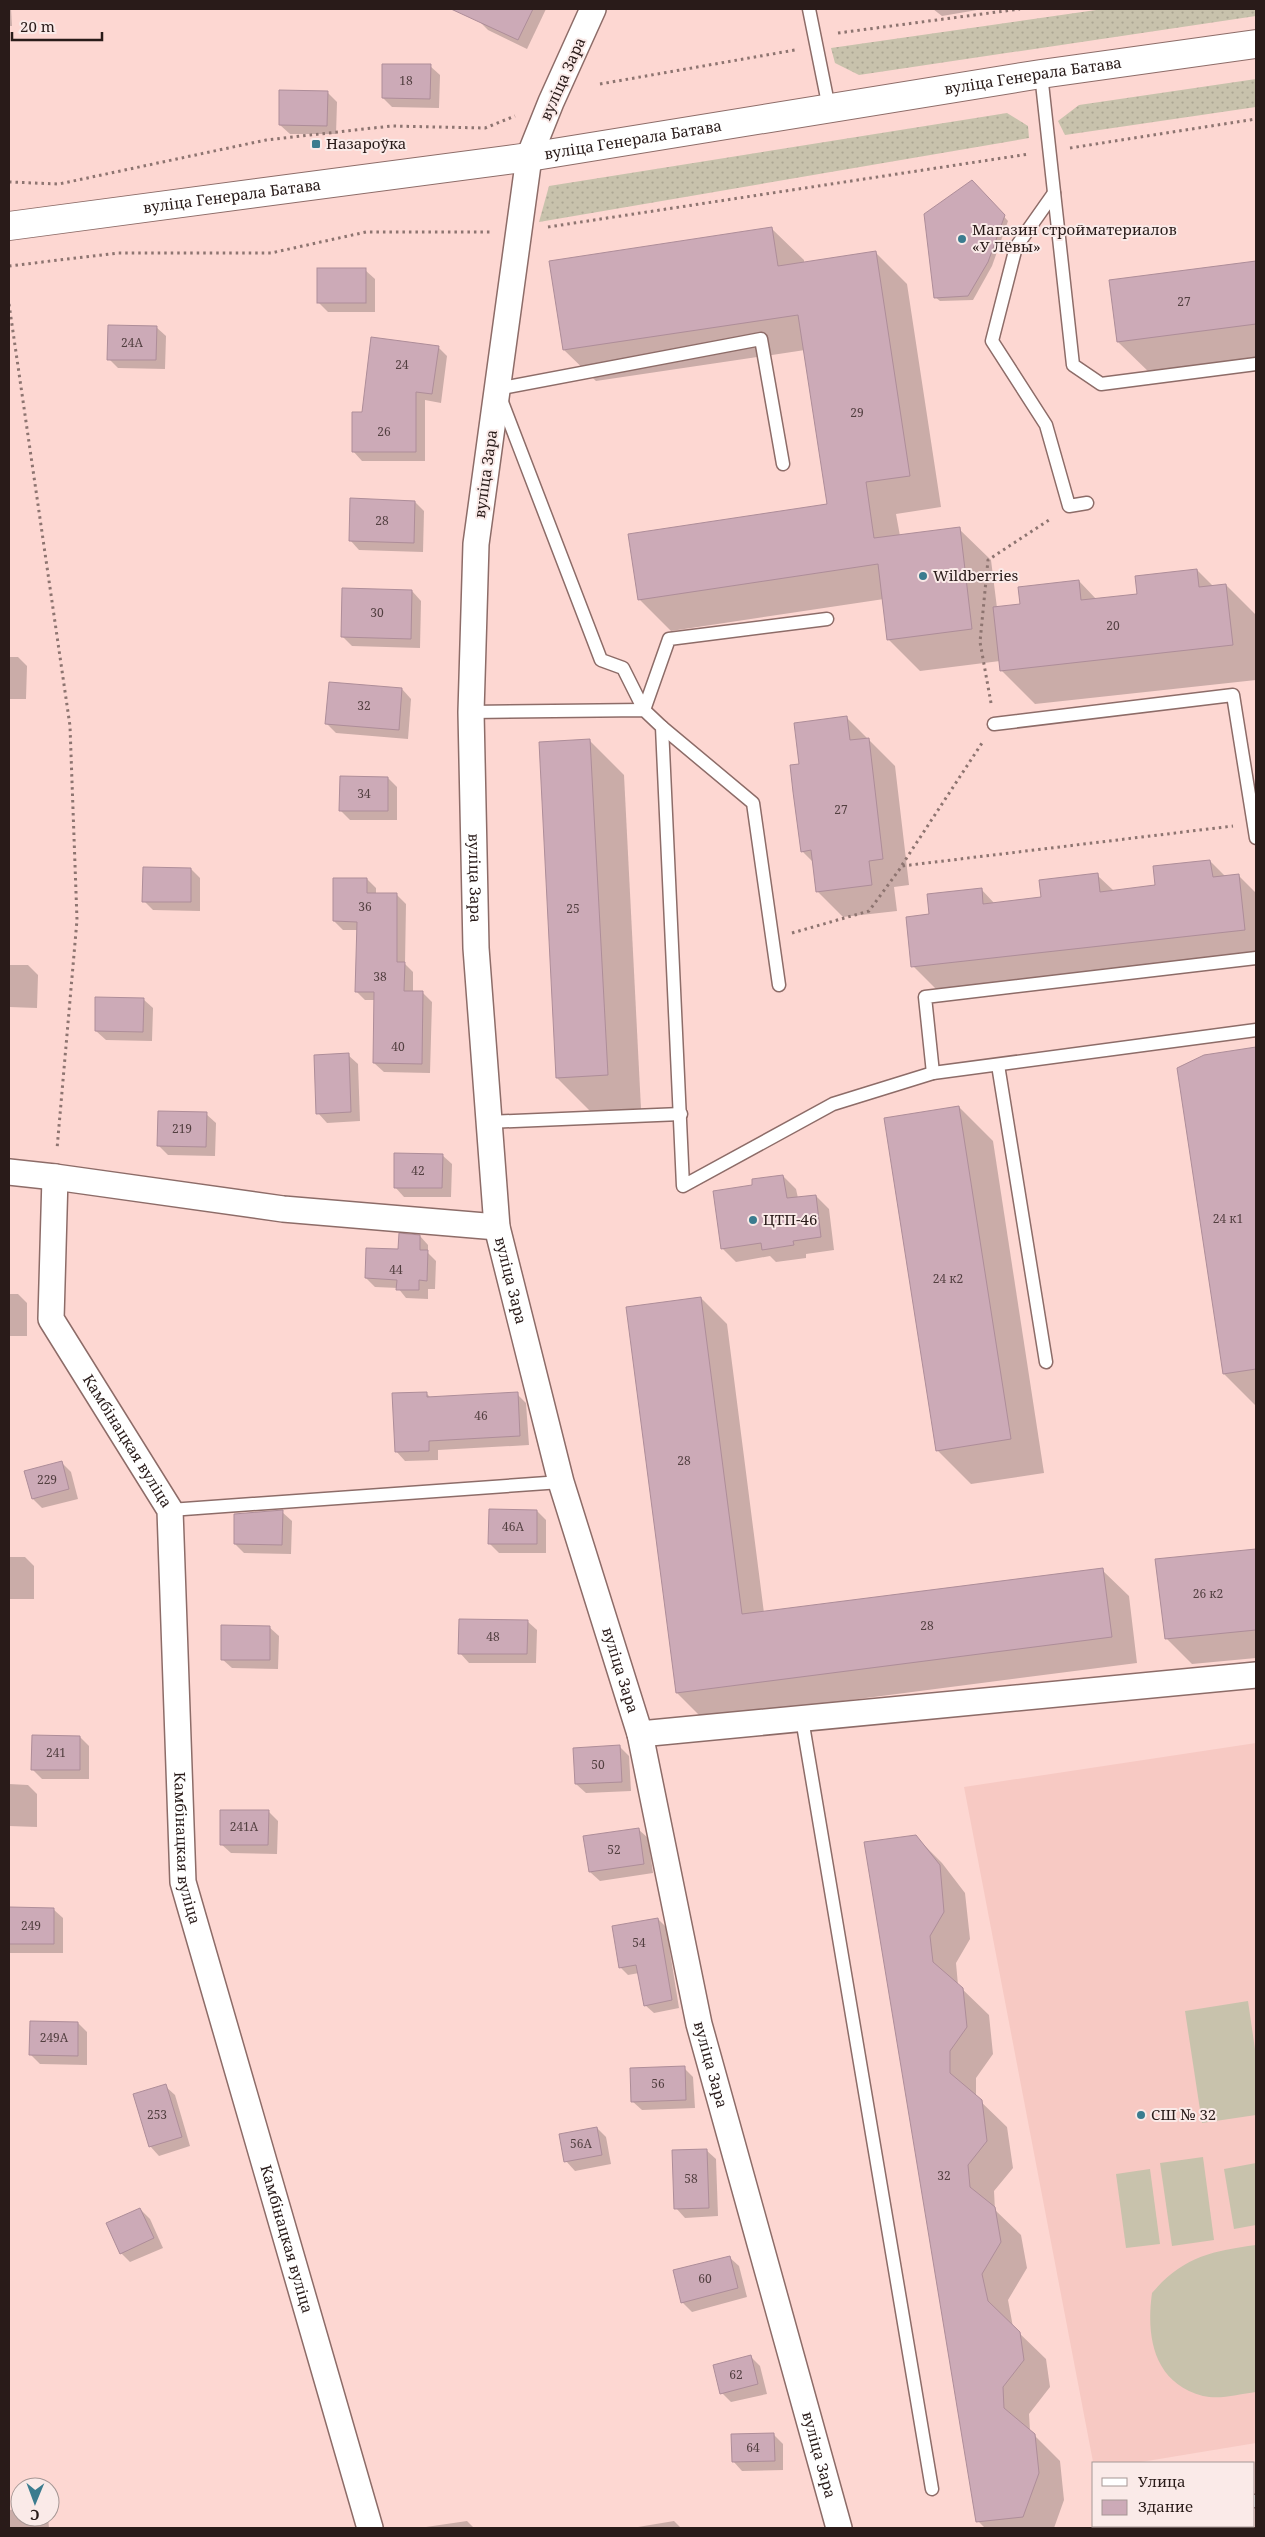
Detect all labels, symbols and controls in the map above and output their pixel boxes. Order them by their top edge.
scale bar [12,10,102,42]
text: 20 m [20,16,55,36]
street label: вуліца Зара [535,34,589,123]
street label: вуліца Генерала Батава [943,52,1123,99]
house number: 18 [399,72,413,89]
street label: вуліца Генерала Батава [543,115,723,163]
place label: Назароўка [326,133,406,153]
marker: Назароўка [310,138,322,150]
street label: вуліца Генерала Батава [142,174,322,217]
place label: Магазин стройматериалов «У Лёвы» [972,219,1177,256]
marker: Магазин стройматериалов «У Лёвы» [956,233,968,245]
house number: 27 [1177,293,1191,310]
house number: 24А [121,334,143,351]
house number: 24 [395,356,409,373]
house number: 29 [850,404,864,421]
house number: 26 [377,423,391,440]
street label: вуліца Зара [469,428,501,519]
house number: 28 [375,512,389,529]
place label: Wildberries [933,565,1019,585]
marker: Wildberries [917,570,929,582]
house number: 30 [370,604,384,621]
house number: 20 [1106,617,1120,634]
house number: 32 [357,697,371,714]
house number: 34 [357,785,371,802]
house number: 27 [834,801,848,818]
street label: вуліца Зара [465,833,486,923]
house number: 36 [358,898,372,915]
house number: 25 [566,900,580,917]
house number: 38 [373,968,387,985]
house number: 40 [391,1038,405,1055]
house number: 219 [172,1120,192,1137]
house number: 42 [411,1162,425,1179]
place label: ЦТП-46 [763,1209,817,1229]
house number: 24 к1 [1213,1210,1243,1227]
marker: ЦТП-46 [747,1214,759,1226]
street label: вуліца Зара [491,1235,532,1326]
house number: 44 [389,1261,403,1278]
house number: 24 к2 [933,1270,963,1287]
street label: Камбінацкая вуліца [79,1370,177,1511]
house number: 46 [474,1407,488,1424]
house number: 28 [677,1452,691,1469]
house number: 229 [37,1471,57,1488]
house number: 46А [502,1518,524,1535]
house number: 26 к2 [1193,1585,1223,1602]
house number: 28 [920,1617,934,1634]
street label: вуліца Зара [598,1624,644,1716]
house number: 48 [486,1628,500,1645]
house number: 241 [46,1744,66,1761]
house number: 50 [591,1756,605,1773]
street label: Камбінацкая вуліца [170,1772,206,1926]
house number: 241А [230,1818,259,1835]
house number: 52 [607,1841,621,1858]
house number: 249 [21,1917,41,1934]
house number: 54 [632,1934,646,1951]
street label: вуліца Зара [690,2019,733,2110]
house number: 249А [40,2029,69,2046]
house number: 56 [651,2075,665,2092]
place label: СШ № 32 [1151,2104,1216,2124]
house number: 253 [147,2106,167,2123]
marker: СШ № 32 [1135,2109,1147,2121]
house number: 56А [570,2135,592,2152]
street label: Камбінацкая вуліца [256,2162,318,2315]
house number: 32 [937,2167,951,2184]
house number: 58 [684,2170,698,2187]
house number: 60 [698,2270,712,2287]
house number: 62 [729,2366,743,2383]
street label: вуліца Зара [798,2409,841,2500]
house number: 64 [746,2439,760,2456]
legend [1092,2462,1255,2527]
text: Улица [1138,2471,1186,2491]
north arrow [10,2477,60,2527]
text: Здание [1138,2496,1193,2516]
text: С [30,2506,40,2525]

